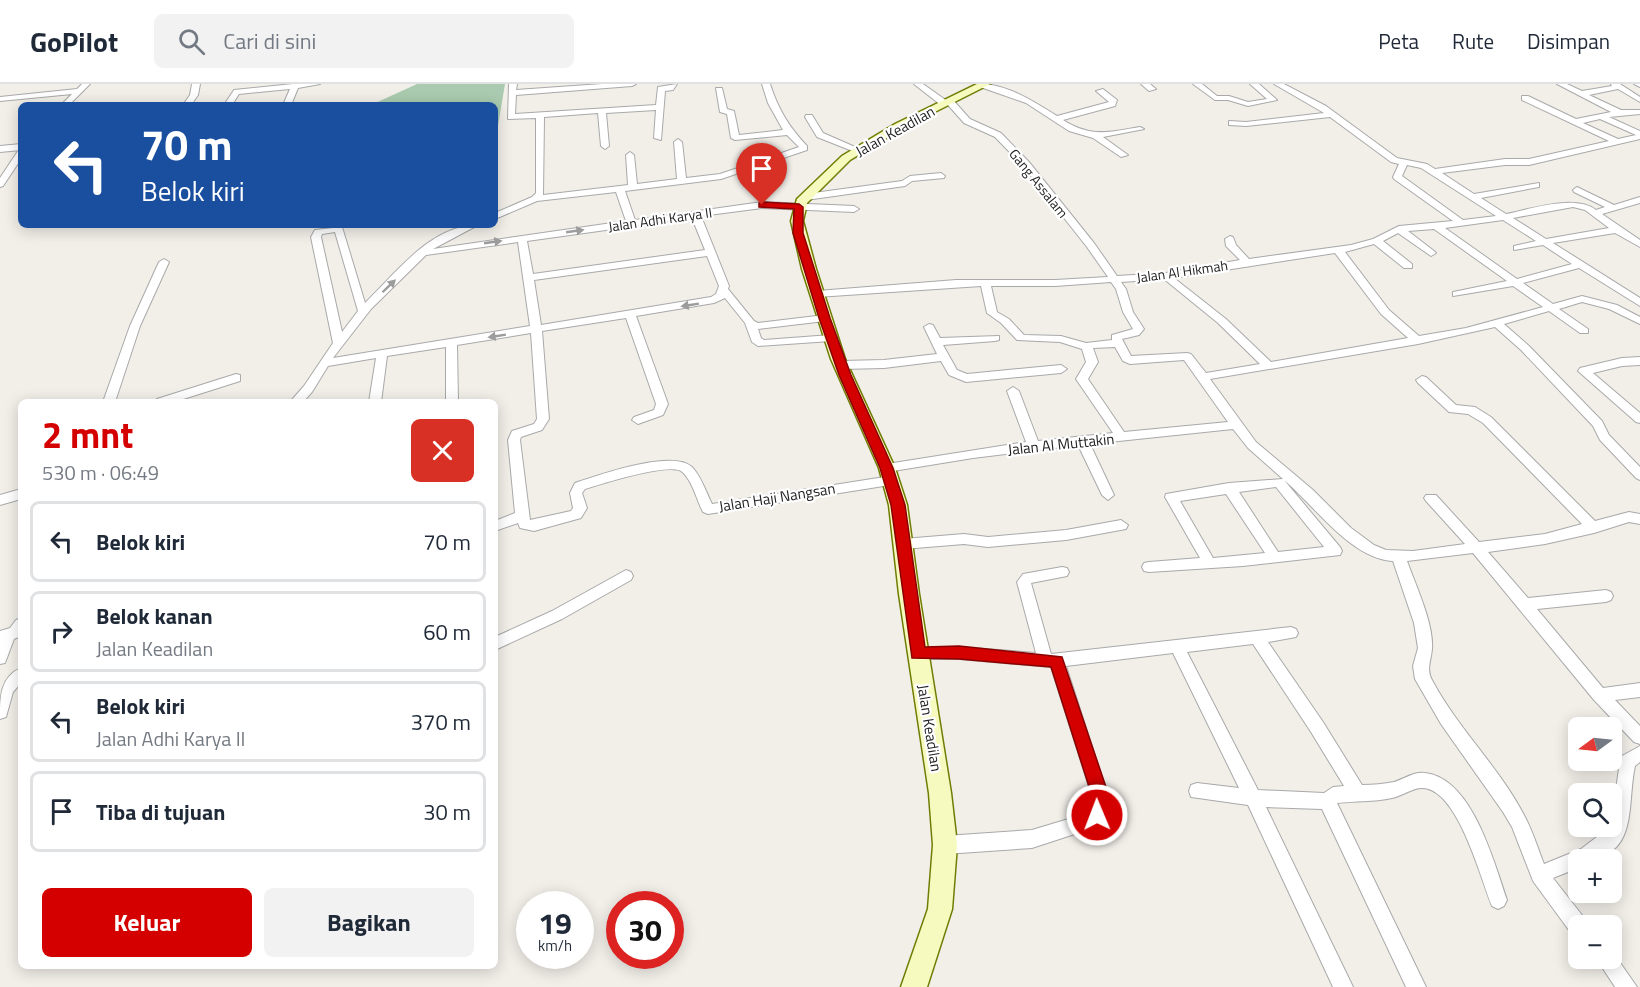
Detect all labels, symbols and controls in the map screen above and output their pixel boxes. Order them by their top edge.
search box [154,14,574,68]
text: GoPilot [30,20,118,63]
text: Cari di sini [223,24,316,58]
icon: search [175,25,208,58]
text: Peta [1378,25,1419,57]
text: Rute [1452,25,1494,57]
text: Disimpan [1527,25,1610,57]
street label: Jalan Keadilan [851,100,939,162]
text: 70 m [141,112,233,176]
icon: left [42,126,120,204]
pin [736,143,787,205]
street label: Gang Assalam [1004,144,1074,222]
icon: arrive [745,152,778,185]
text: Belok kiri [141,170,245,211]
street label: Jalan Adhi Karya II [607,201,713,237]
one-way arrow [565,226,584,235]
one-way arrow [484,238,503,247]
street label: Jalan Al Hikmah [1135,254,1229,288]
one-way arrow [381,280,396,293]
one-way arrow [680,301,699,310]
one-way arrow [488,332,507,341]
text: 2 mnt [42,407,133,462]
button: close [411,419,474,482]
street label: Jalan Al Muttakin [1007,427,1115,461]
text: 530 m · 06:49 [42,457,159,488]
street label: Jalan Haji Nangsan [717,476,837,518]
icon: left [45,525,78,558]
text: Belok kiri [96,525,185,559]
text: 70 m [423,525,471,559]
text: Belok kanan [96,599,213,633]
icon: right [45,615,78,648]
text: 60 m [423,615,471,649]
text: Jalan Keadilan [96,633,213,664]
street label: Jalan Keadilan [912,683,948,773]
text: Belok kiri [96,689,185,723]
icon: left [45,705,78,738]
text: 370 m [411,705,471,739]
north arrow [1568,717,1622,771]
map controls [1568,717,1622,969]
text: Jalan Adhi Karya II [96,723,246,754]
position arrow [1065,783,1129,847]
button: search [1568,783,1622,837]
icon: arrive [45,795,78,828]
text: Tiba di tujuan [96,795,225,829]
text: 30 m [423,795,471,829]
button: + [1568,849,1622,903]
button: Keluar [42,888,252,957]
button: Bagikan [264,888,474,957]
speed limit sign: 30 [606,891,684,969]
text: 19 [538,900,572,946]
button: − [1568,915,1622,969]
text: km/h [538,934,572,957]

